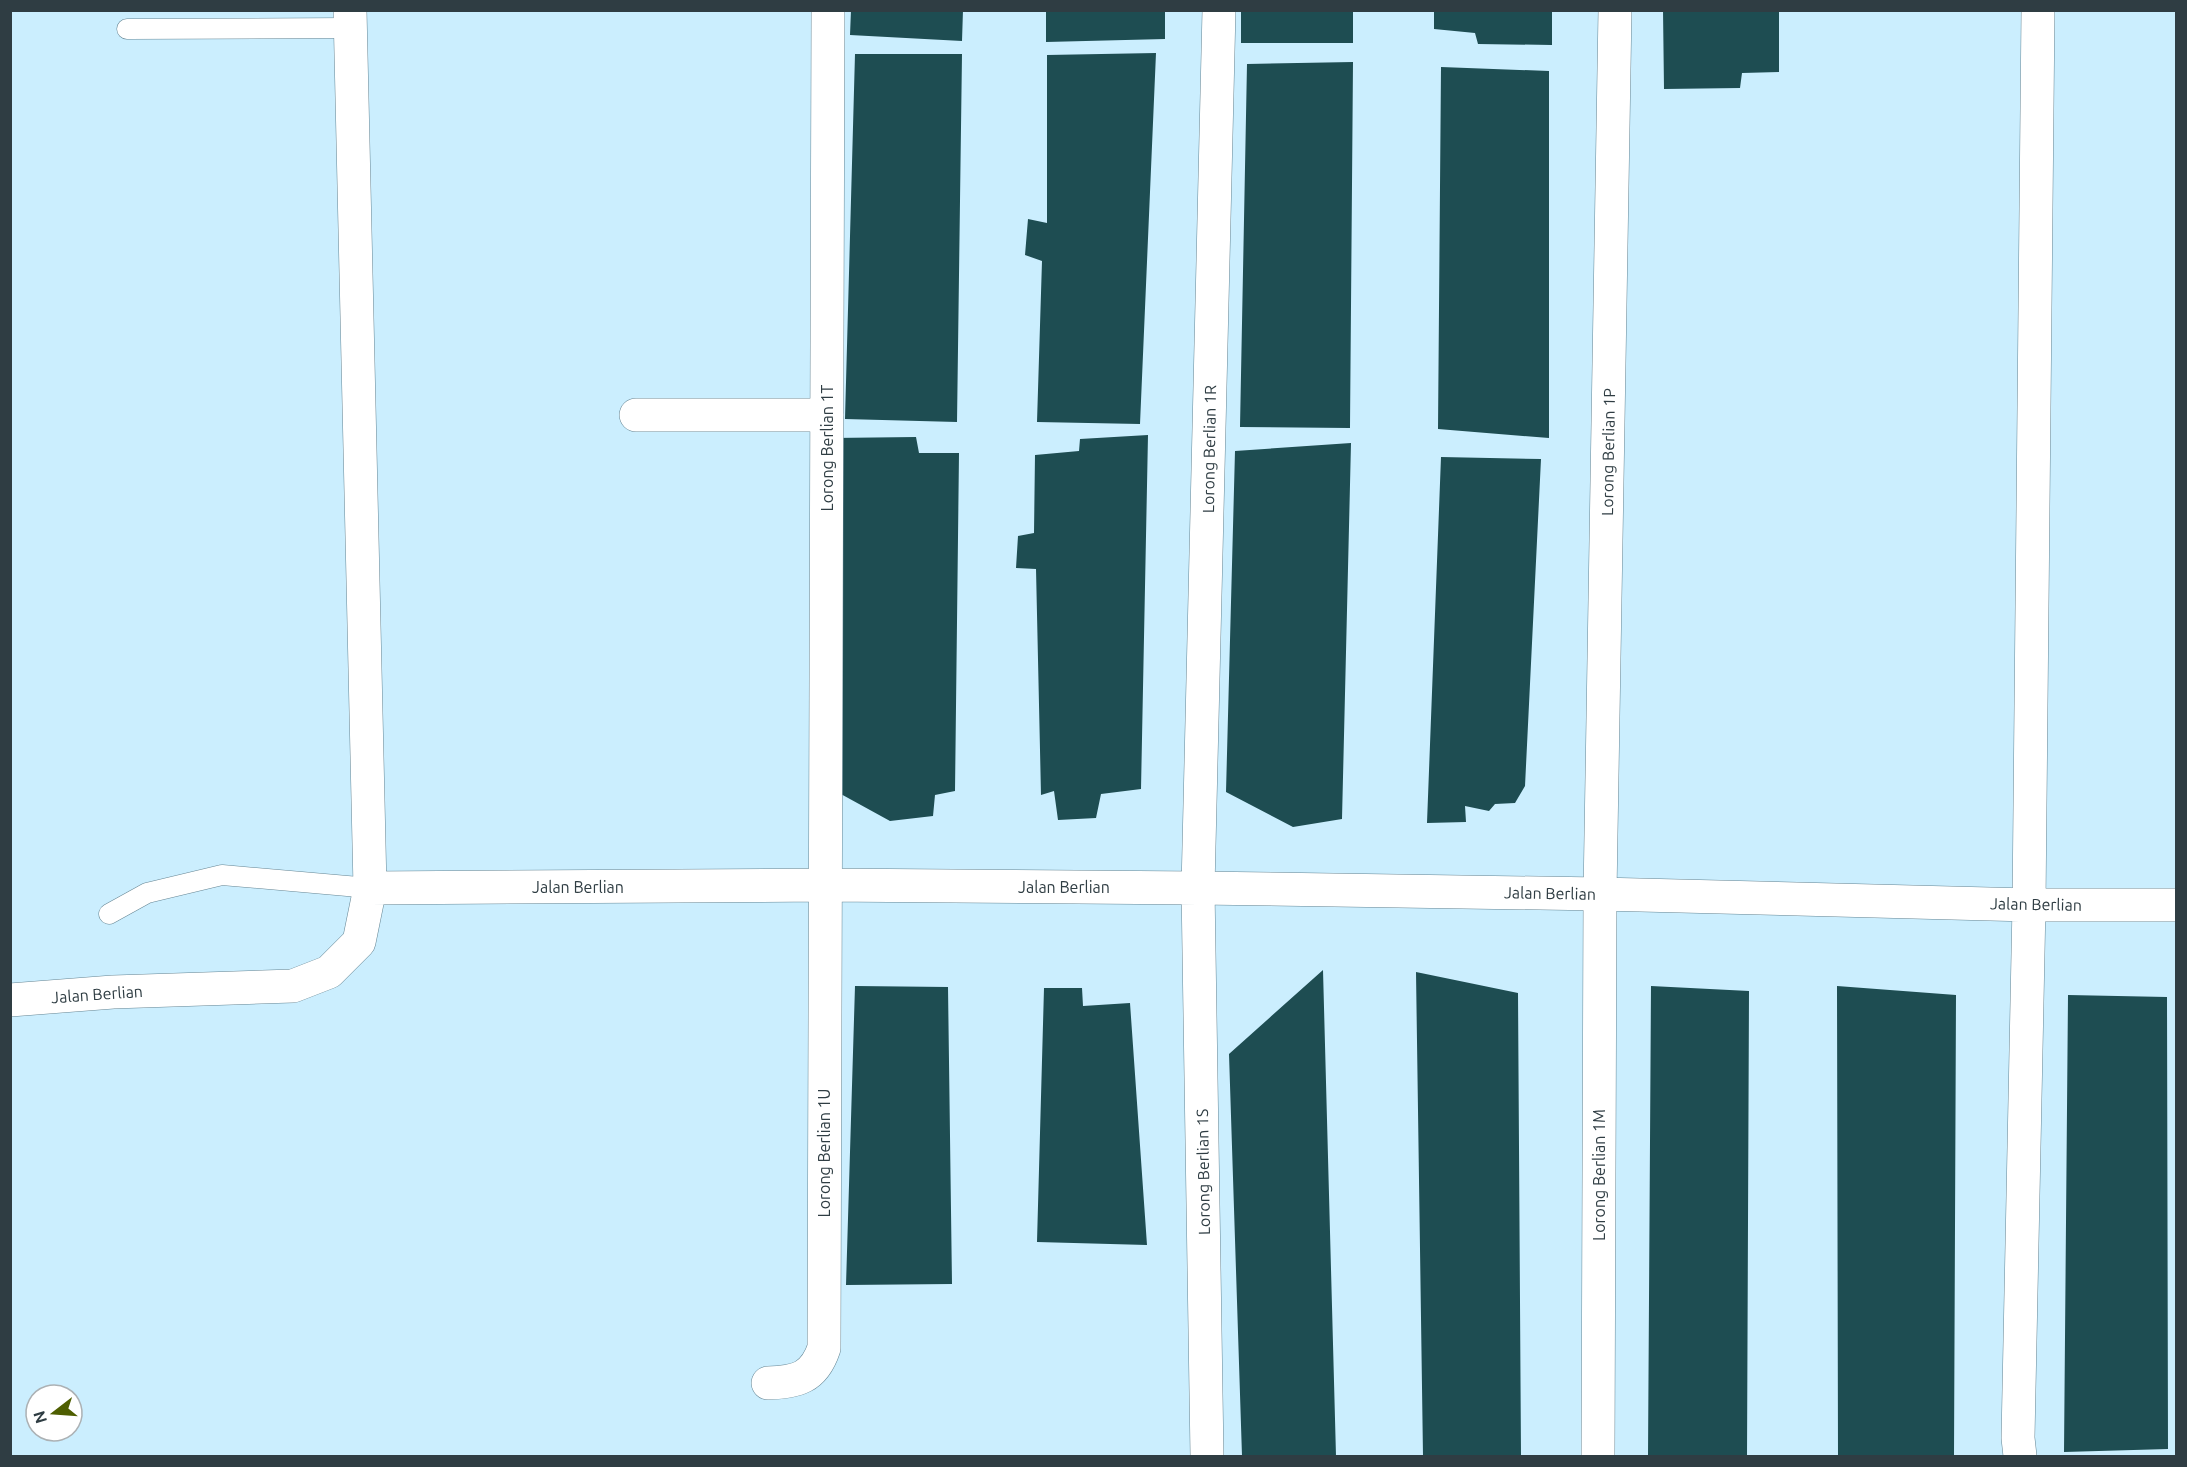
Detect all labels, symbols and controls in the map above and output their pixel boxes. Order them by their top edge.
street label: Lorong Berlian 1T [818,384,836,512]
street label: Lorong Berlian 1R [1199,385,1219,513]
street label: Lorong Berlian 1P [1598,388,1618,516]
street label: Jalan Berlian [532,878,624,896]
street label: Jalan Berlian [1018,878,1110,896]
street label: Jalan Berlian [1504,883,1596,903]
street label: Jalan Berlian [1990,894,2082,914]
street label: Jalan Berlian [51,982,143,1006]
street label: Lorong Berlian 1U [815,1088,833,1218]
street label: Lorong Berlian 1S [1193,1109,1213,1235]
street label: Lorong Berlian 1M [1590,1109,1608,1241]
north arrow [24,1383,84,1443]
text: N [29,1409,50,1426]

